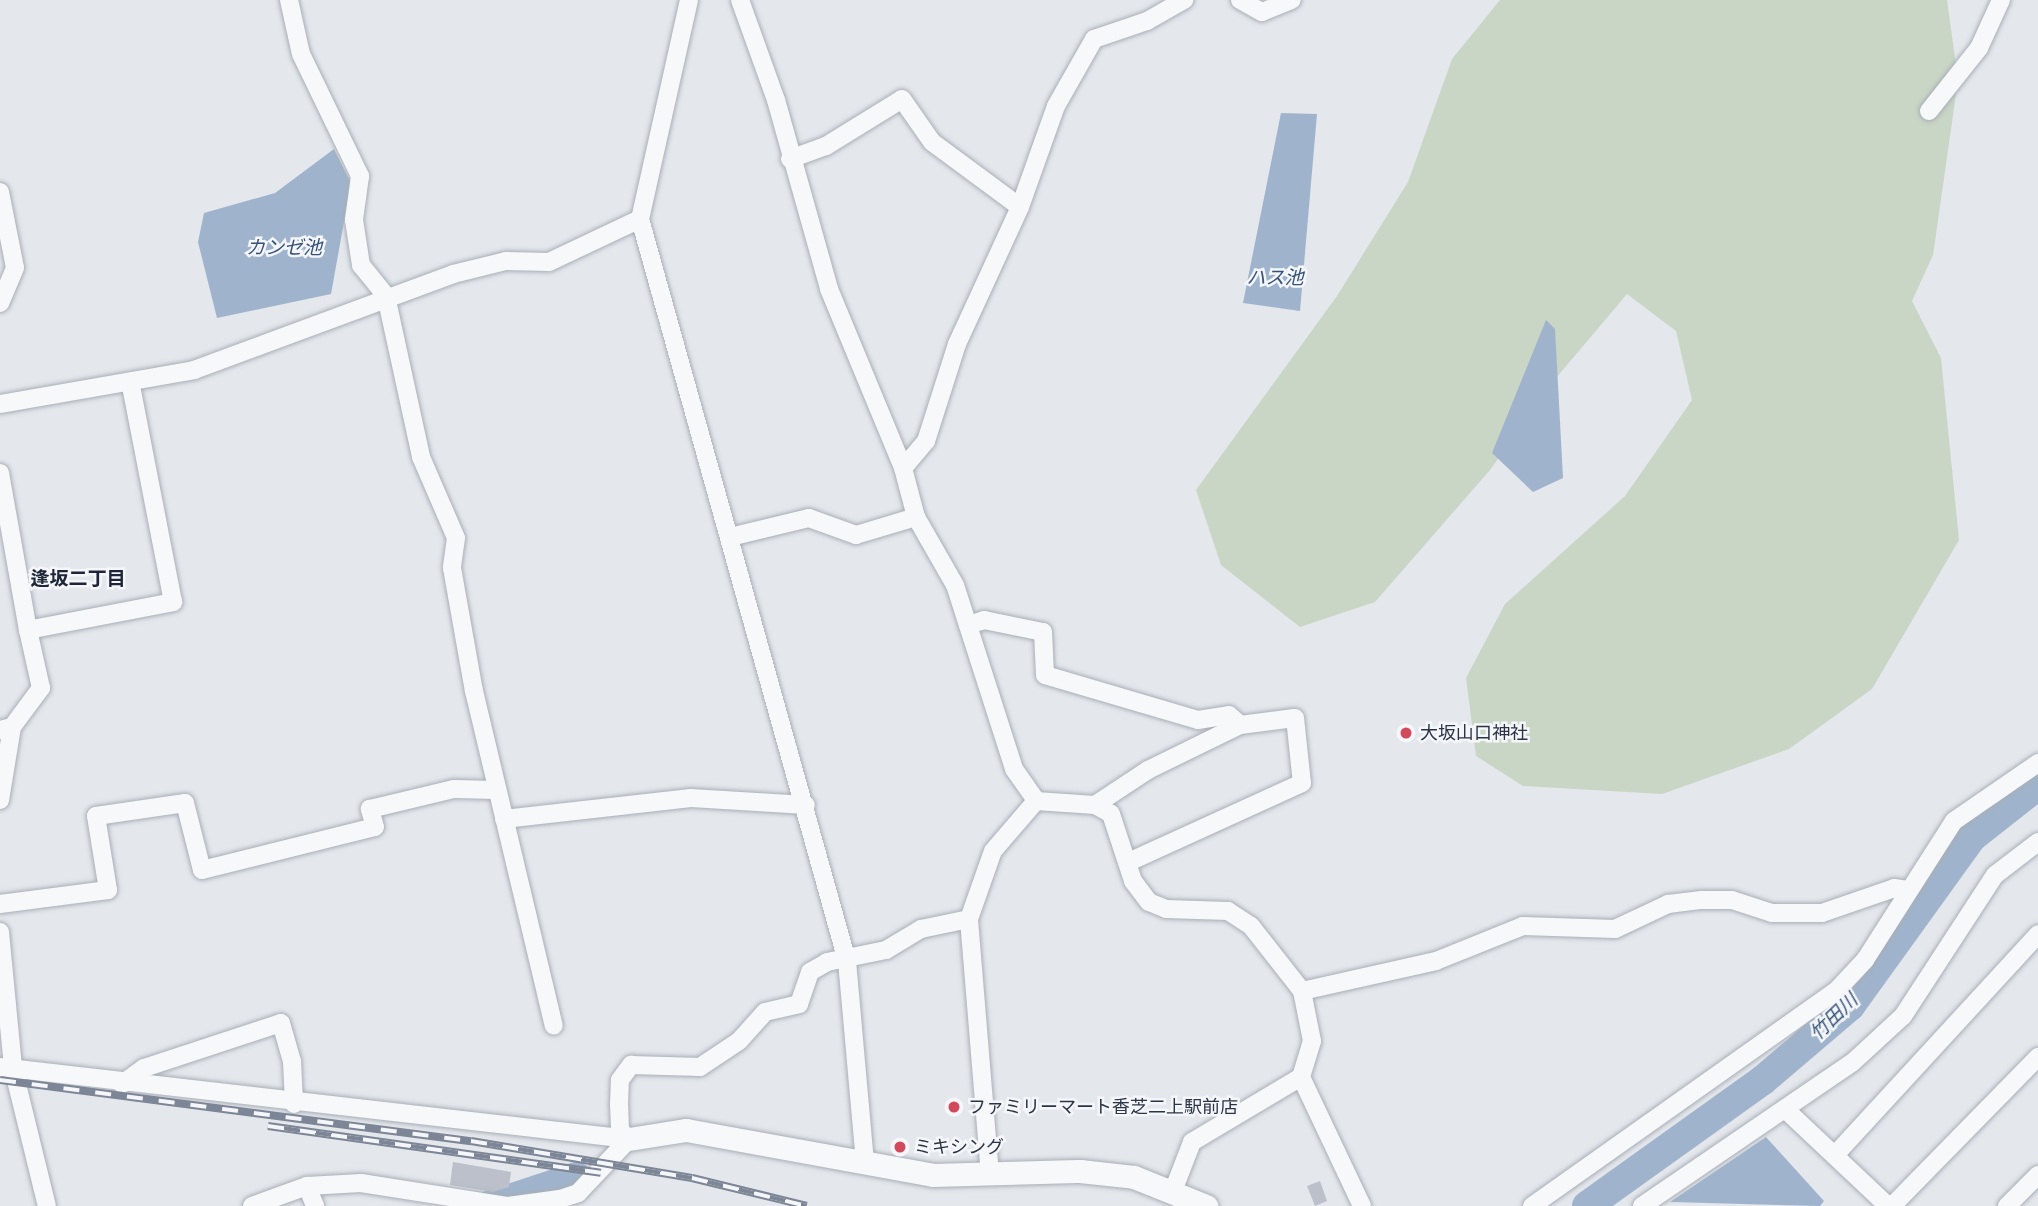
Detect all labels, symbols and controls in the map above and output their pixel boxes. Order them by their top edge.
water label: カンゼ池 [246,237,322,259]
water label: ハス池 [1247,267,1303,289]
district label: 逢坂二丁目 [31,568,125,590]
place label: 大坂山口神社 [1420,722,1528,744]
marker: 大坂山口神社 [1398,725,1414,741]
water label: 竹田川 [1806,989,1862,1045]
place label: ファミリーマート香芝二上駅前店 [968,1096,1238,1118]
marker: ファミリーマート香芝二上駅前店 [946,1099,962,1115]
place label: ミキシング [914,1136,1004,1158]
marker: ミキシング [892,1139,908,1155]

